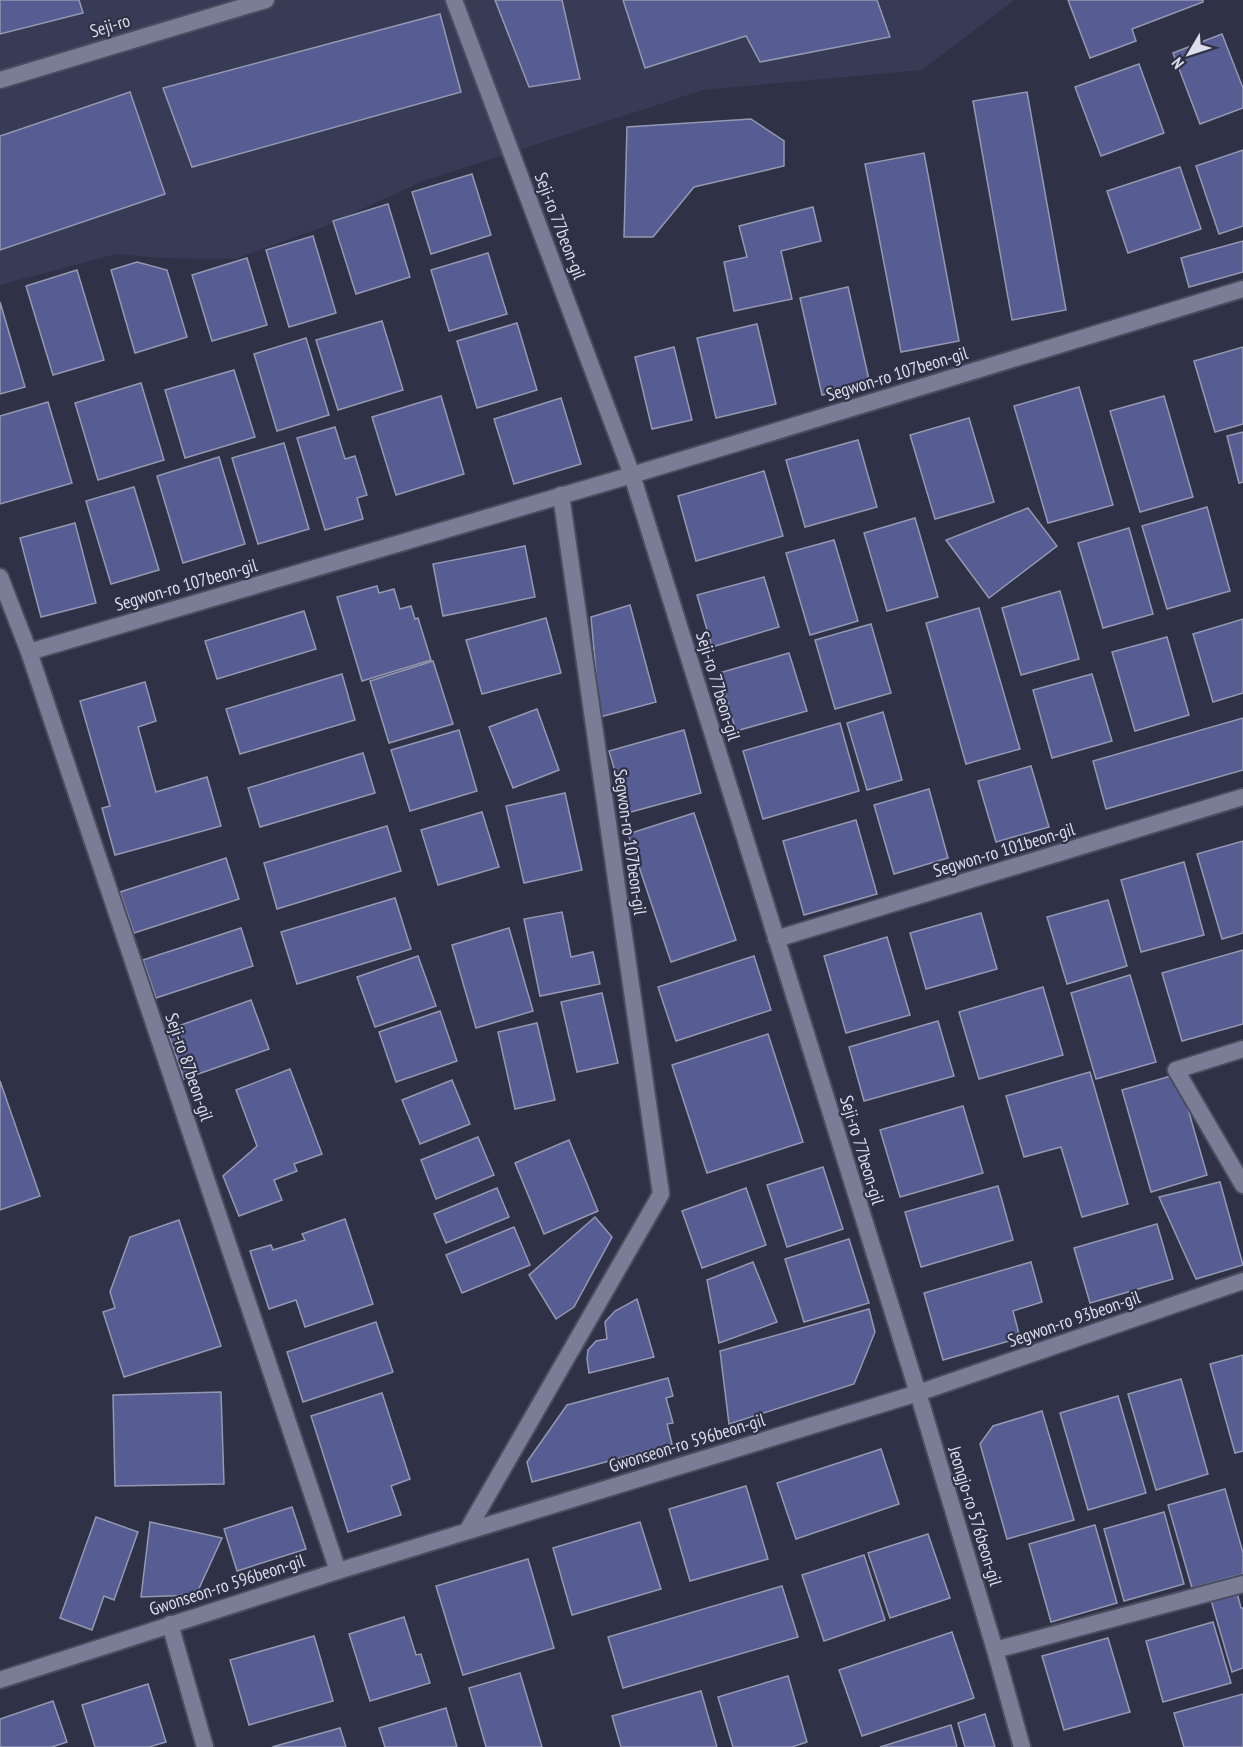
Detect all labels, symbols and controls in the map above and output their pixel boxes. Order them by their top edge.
street label: Seji-ro [87,8,133,42]
north arrow [1159,24,1219,84]
text: N [1167,54,1188,73]
street label: Seji-ro 77beon-gil [530,169,592,283]
street label: Segwon-ro 107beon-gil [823,341,971,406]
street label: Segwon-ro 107beon-gil [112,553,260,616]
street label: Seji-ro 77beon-gil [691,629,746,744]
street label: Segwon-ro 107beon-gil [609,768,652,917]
street label: Segwon-ro 101beon-gil [930,817,1078,882]
street label: Seji-ro 87beon-gil [160,1010,219,1125]
street label: Seji-ro 77beon-gil [835,1093,890,1208]
street label: Segwon-ro 93beon-gil [1004,1285,1144,1352]
street label: Gwonseon-ro 596beon-gil [606,1408,768,1477]
street label: Jeongjo-ro 576beon-gil [943,1442,1008,1589]
street label: Gwonseon-ro 596beon-gil [146,1548,308,1620]

